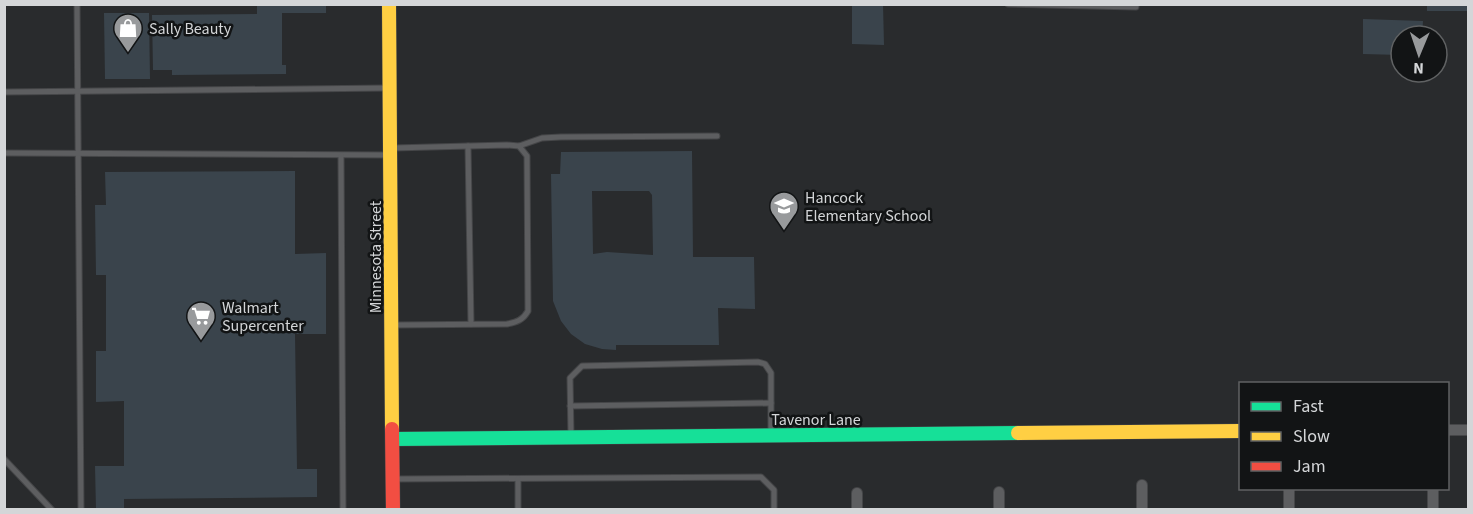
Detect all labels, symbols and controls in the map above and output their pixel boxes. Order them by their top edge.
shop icon: Sally Beauty [112,12,144,54]
place label: Sally Beauty [149,18,232,40]
north arrow [1389,24,1449,84]
text: N [1413,57,1424,79]
place label: Hancock Elementary School [805,187,931,227]
school or university icon: Hancock Elementary School [768,190,800,232]
street label: Minnesota Street [365,200,387,313]
place label: Walmart Supercenter [222,297,304,337]
supermarket icon: Walmart Supercenter [185,300,217,342]
legend [1239,382,1449,490]
text: Fast [1293,394,1324,419]
street label: Tavenor Lane [771,409,861,431]
text: Slow [1293,424,1330,449]
text: Jam [1293,454,1326,479]

